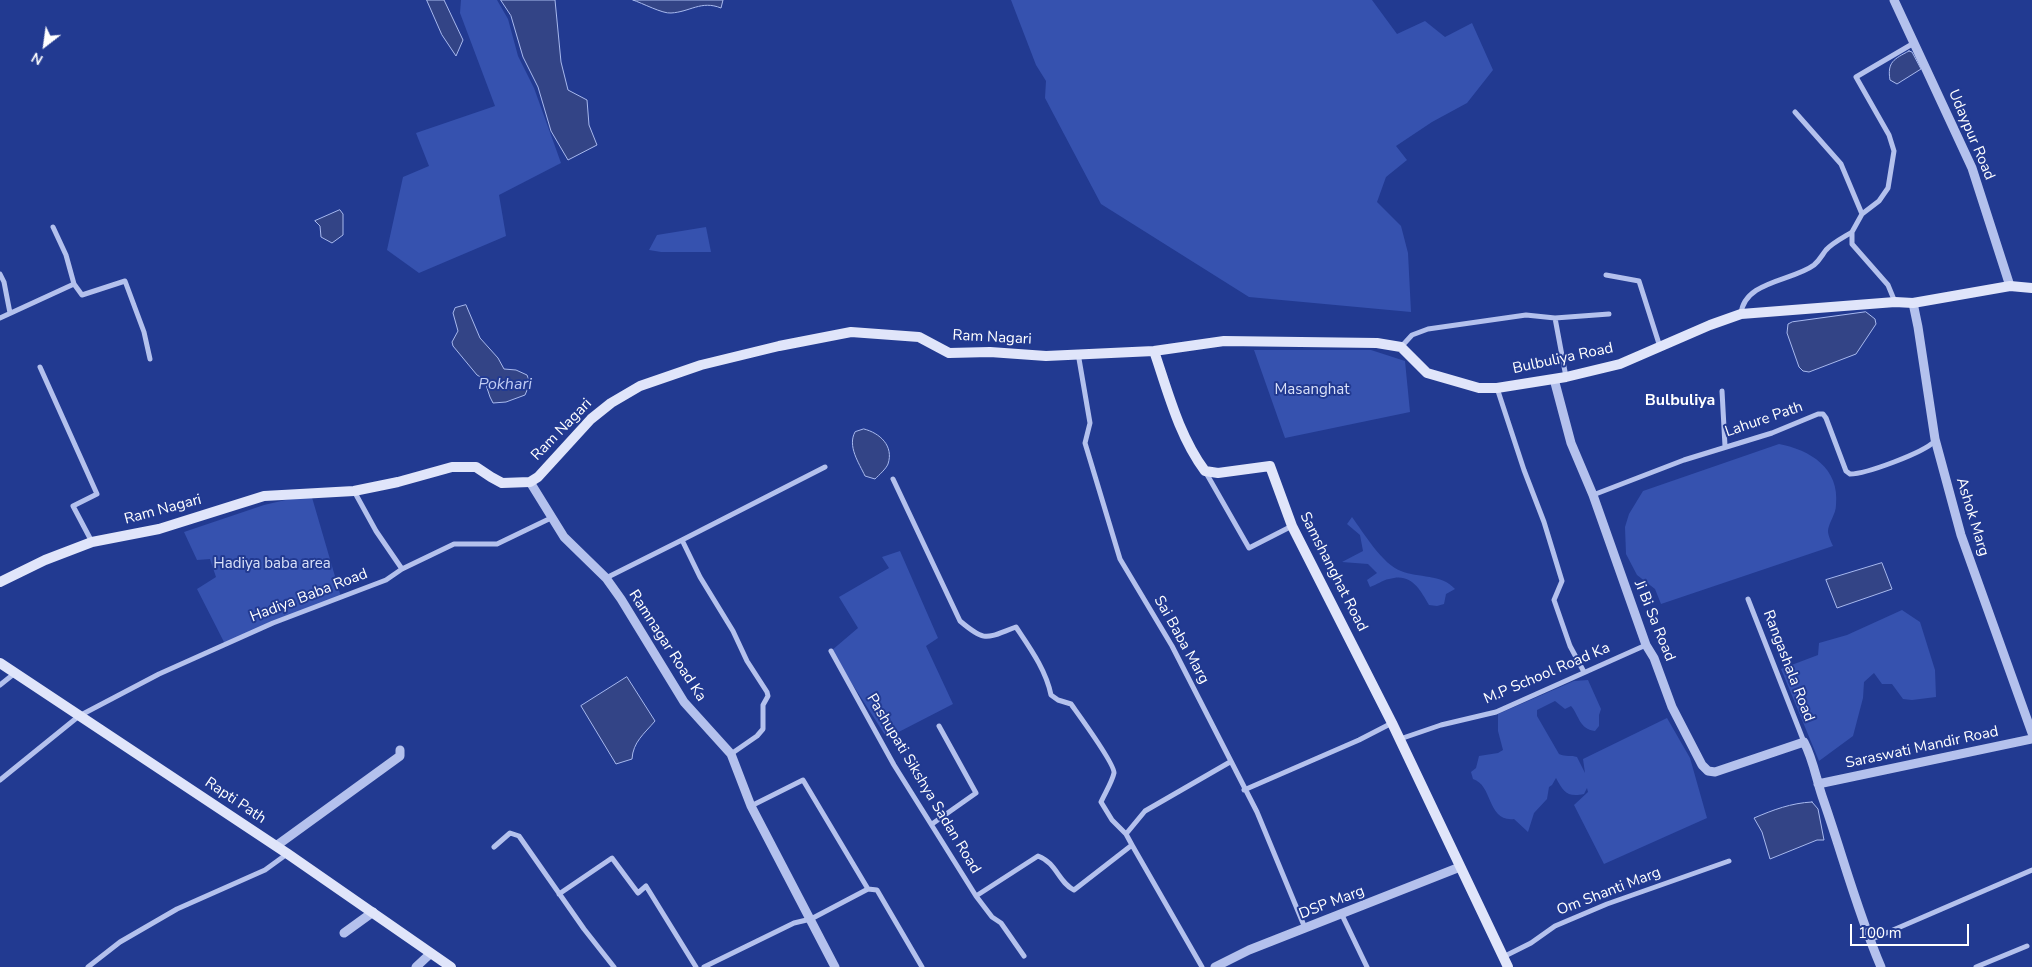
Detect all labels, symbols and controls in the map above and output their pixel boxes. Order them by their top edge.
north arrow [20,20,70,70]
text: N [28,48,47,69]
street label: Udaypur Road [1944,87,1998,183]
street label: Ram Nagari [952,327,1032,349]
street label: Bulbuliya Road [1511,340,1615,378]
water label: Pokhari [478,375,532,395]
park label: Masanghat [1275,381,1349,399]
district label: Bulbuliya [1645,391,1715,411]
street label: Ram Nagari [528,395,596,465]
street label: Lahure Path [1723,398,1805,442]
street label: Ashok Marg [1952,476,1992,558]
street label: Ram Nagari [122,491,204,529]
street label: Samshanghat Road [1295,509,1371,635]
park label: Hadiya baba area [213,555,331,573]
street label: Hadiya Baba Road [248,565,370,627]
street label: Ji Bi Sa Road [1630,578,1678,664]
street label: Ramnagar Road Ka [624,587,710,705]
street label: Sai Baba Marg [1149,593,1213,687]
street label: Rangashala Road [1758,608,1818,724]
street label: M.P School Road Ka [1481,639,1613,709]
street label: Pashupati Sikshya Sadan Road [862,691,984,877]
street label: Saraswati Mandir Road [1844,723,2000,773]
street label: Rapti Path [201,774,269,828]
street label: Om Shanti Marg [1555,864,1663,920]
street label: DSP Marg [1297,882,1367,924]
scale bar [1852,914,1971,946]
text: 100 m [1858,923,1902,943]

